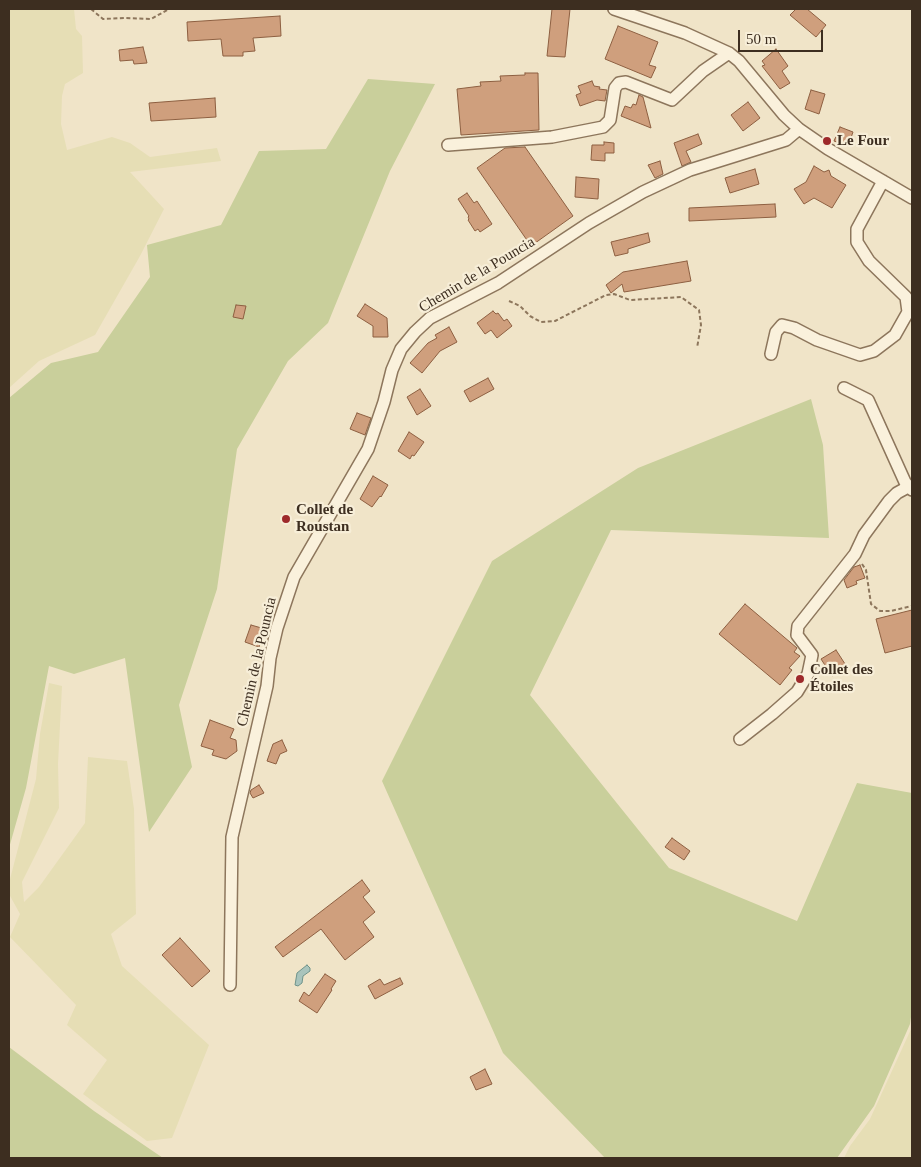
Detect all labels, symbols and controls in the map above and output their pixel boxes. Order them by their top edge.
scale bar [741,20,826,52]
text: 50 m [746,31,776,47]
place label: Le Four [837,132,889,150]
marker: Le Four [821,135,833,147]
street label: Chemin de la Pouncia [416,233,538,317]
place label: Collet de Roustan [296,501,353,536]
marker: Collet de Roustan [280,513,292,525]
street label: Chemin de la Pouncia [233,596,281,728]
place label: Collet des Étoiles [810,661,873,696]
marker: Collet des Étoiles [794,673,806,685]

